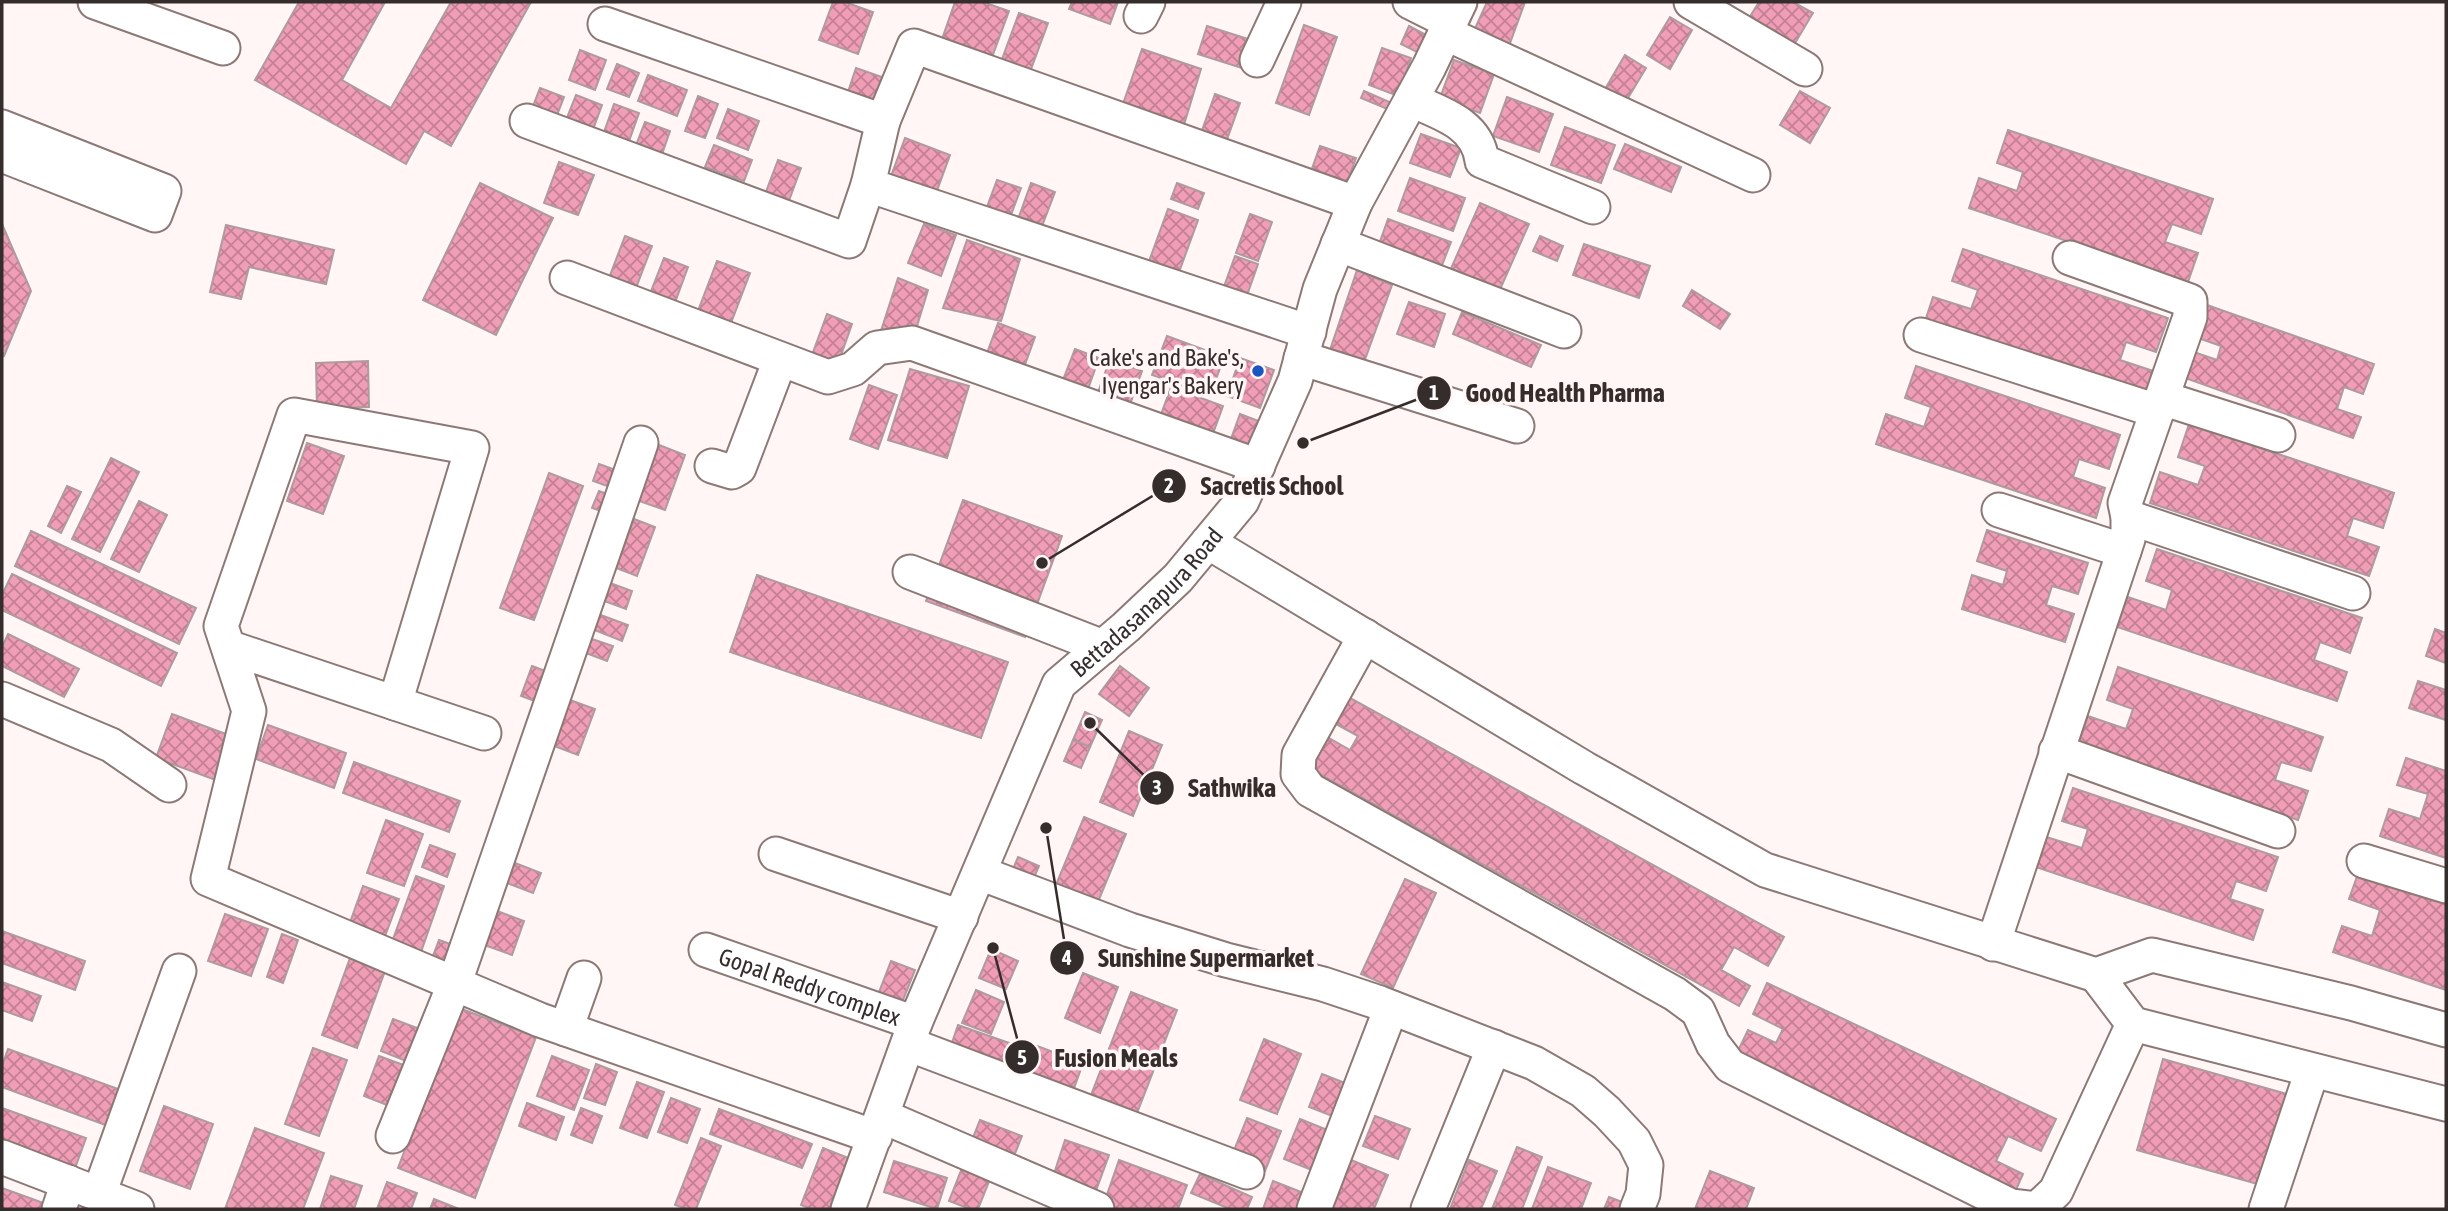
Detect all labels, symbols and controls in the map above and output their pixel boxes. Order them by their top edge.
place label: Cake's and Bake's, Iyengar's Bakery [1089,344,1244,399]
marker: Cake's and Bake's, Iyengar's Bakery [1250,363,1266,379]
callout: Good Health Pharma [1416,369,1679,416]
text: Good Health Pharma [1465,378,1665,408]
text: 1 [1429,380,1439,404]
callout: Sacretis School [1152,463,1357,510]
text: Sacretis School [1201,471,1345,501]
text: 2 [1164,473,1174,497]
street label: Bettadasanapura Road [1065,522,1228,682]
callout: Sathwika [1139,764,1290,811]
text: Sathwika [1188,773,1276,803]
text: 3 [1152,775,1162,799]
callout: Sunshine Supermarket [1049,934,1328,981]
street label: Gopal Reddy complex [716,942,904,1030]
text: Sunshine Supermarket [1098,943,1314,973]
text: 4 [1061,945,1072,969]
callout: Fusion Meals [1005,1034,1191,1081]
text: Fusion Meals [1054,1043,1178,1073]
text: 5 [1017,1045,1027,1069]

